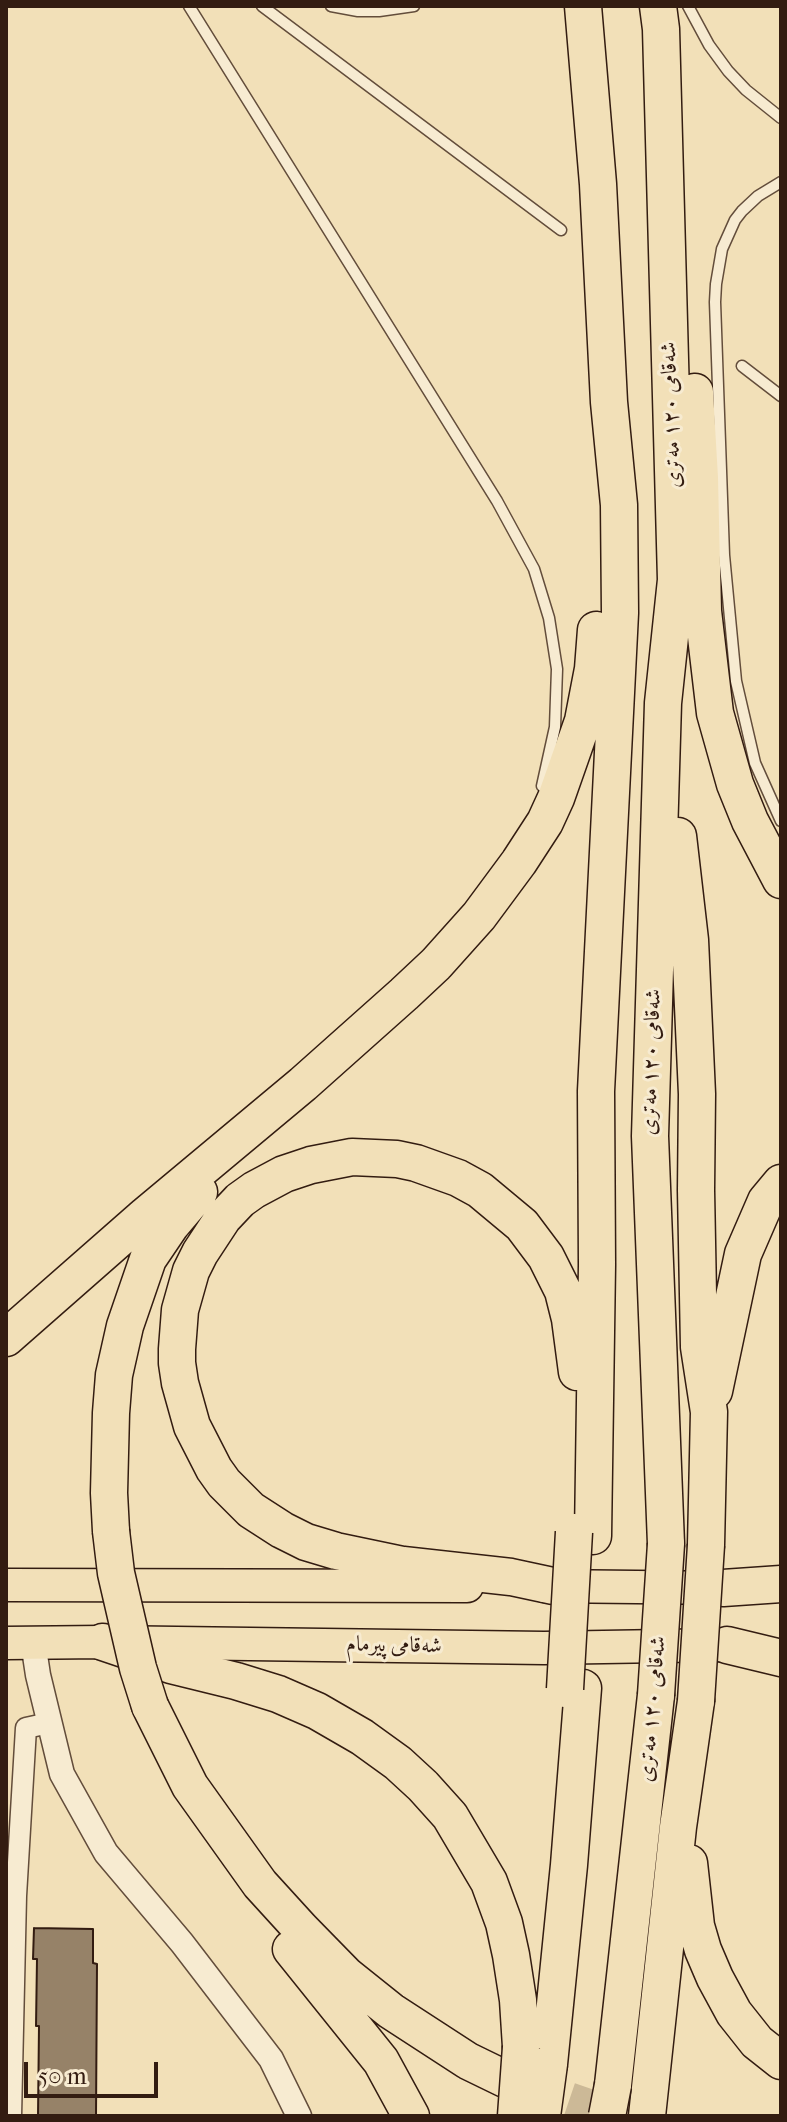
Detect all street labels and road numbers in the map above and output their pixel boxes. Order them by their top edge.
street label: شەقامی ١٢٠ مەتری [656,341,688,489]
street label: شەقامی ١٢٠ مەتری [636,988,668,1136]
street label: شەقامی پیرمام [346,1632,442,1660]
street label: شەقامی ١٢٠ مەتری [633,1635,673,1783]

